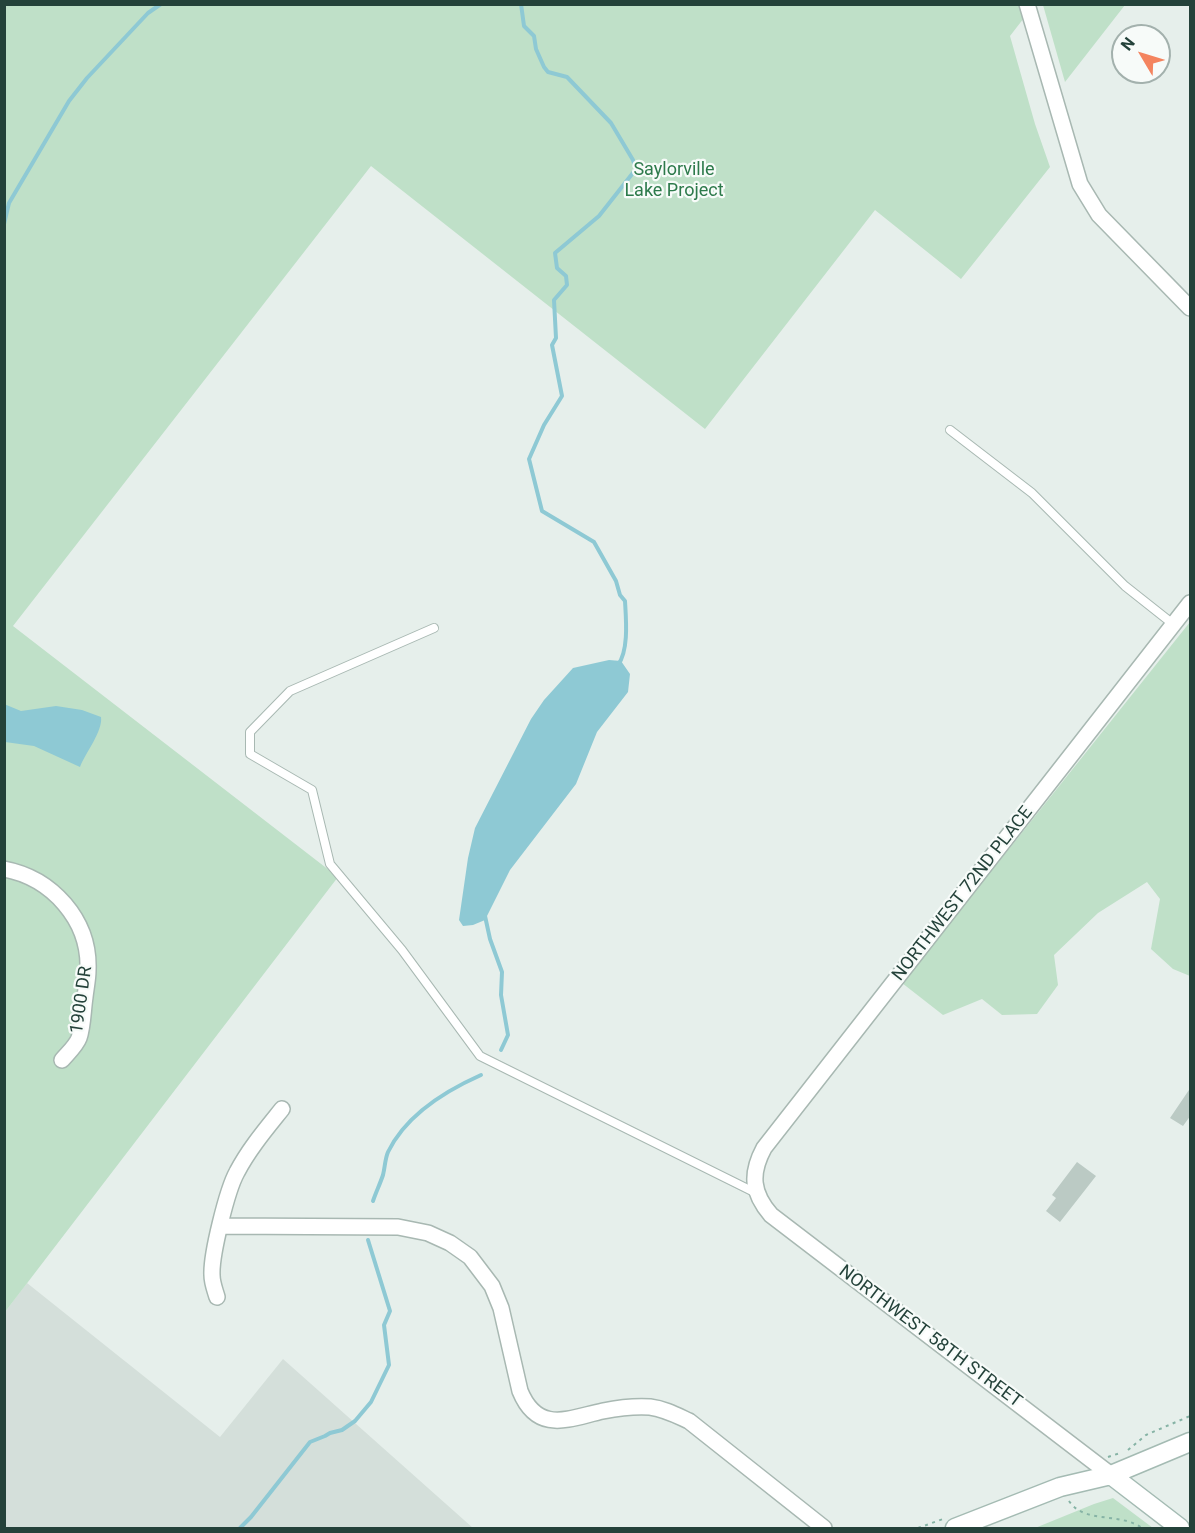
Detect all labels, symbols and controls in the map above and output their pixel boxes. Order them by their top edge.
north arrow [1111,24,1171,84]
text: N [1117,34,1139,54]
park label: Saylorville Lake Project [624,159,724,201]
street label: NORTHWEST 72ND PLACE [888,802,1038,986]
street label: 1900 DR [67,965,97,1035]
street label: NORTHWEST 58TH STREET [834,1261,1026,1413]

